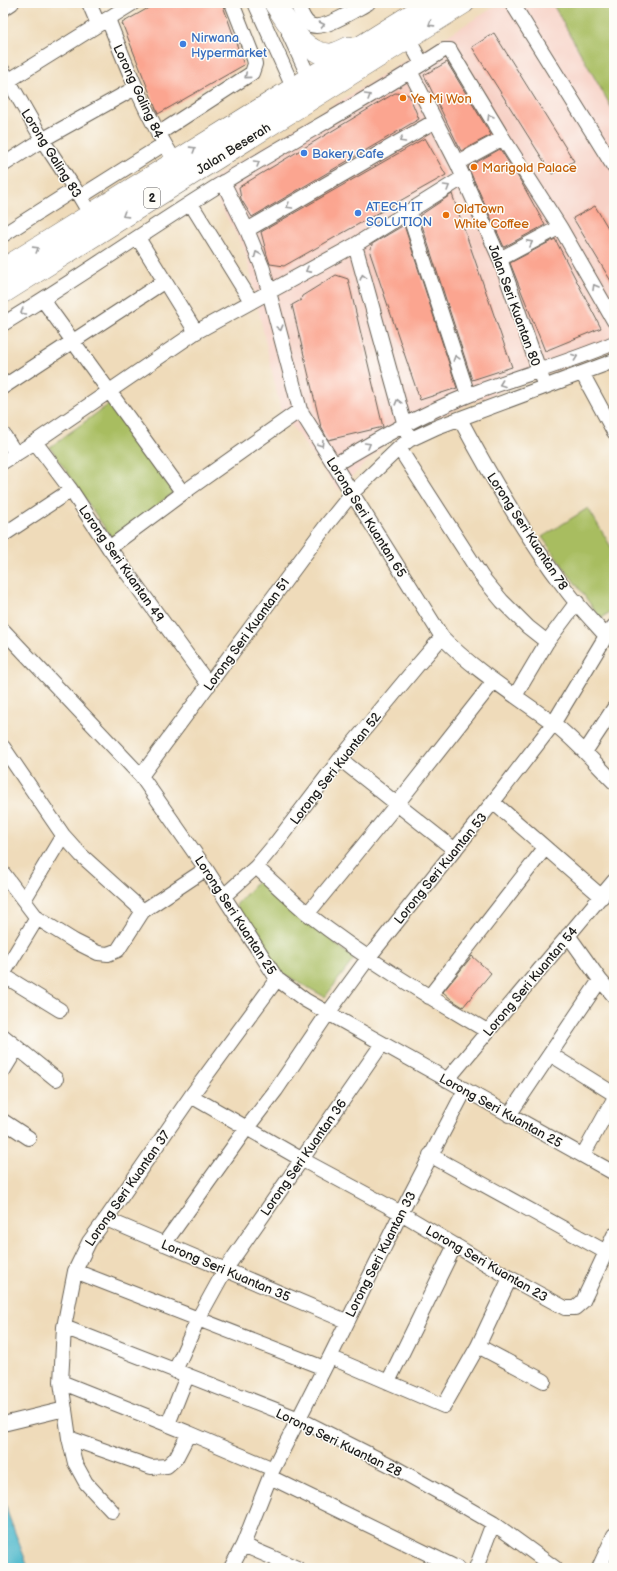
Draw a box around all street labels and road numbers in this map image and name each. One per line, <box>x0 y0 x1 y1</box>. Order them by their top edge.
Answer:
street label: Lorong Galing 84 <box>109 42 167 141</box>
street label: Lorong Galing 83 <box>17 106 85 201</box>
street label: Jalan Beserah <box>193 120 274 178</box>
road number: 2 <box>144 188 160 208</box>
street label: Jalan Seri Kuantan 80 <box>485 242 544 369</box>
street label: Lorong Seri Kuantan 65 <box>323 455 410 580</box>
street label: Lorong Seri Kuantan 78 <box>483 470 571 594</box>
street label: Lorong Seri Kuantan 49 <box>75 502 167 625</box>
street label: Lorong Seri Kuantan 51 <box>201 575 293 694</box>
street label: Lorong Seri Kuantan 52 <box>287 709 385 828</box>
street label: Lorong Seri Kuantan 53 <box>391 810 491 927</box>
street label: Lorong Seri Kuantan 25 <box>191 853 279 978</box>
street label: Lorong Seri Kuantan 54 <box>480 923 581 1040</box>
street label: Lorong Seri Kuantan 25 <box>436 1070 565 1151</box>
street label: Lorong Seri Kuantan 36 <box>257 1096 350 1219</box>
street label: Lorong Seri Kuantan 37 <box>82 1127 174 1249</box>
street label: Lorong Seri Kuantan 33 <box>342 1189 420 1320</box>
street label: Lorong Seri Kuantan 23 <box>423 1222 550 1305</box>
street label: Lorong Seri Kuantan 35 <box>159 1236 292 1305</box>
street label: Lorong Seri Kuantan 28 <box>273 1405 405 1481</box>

